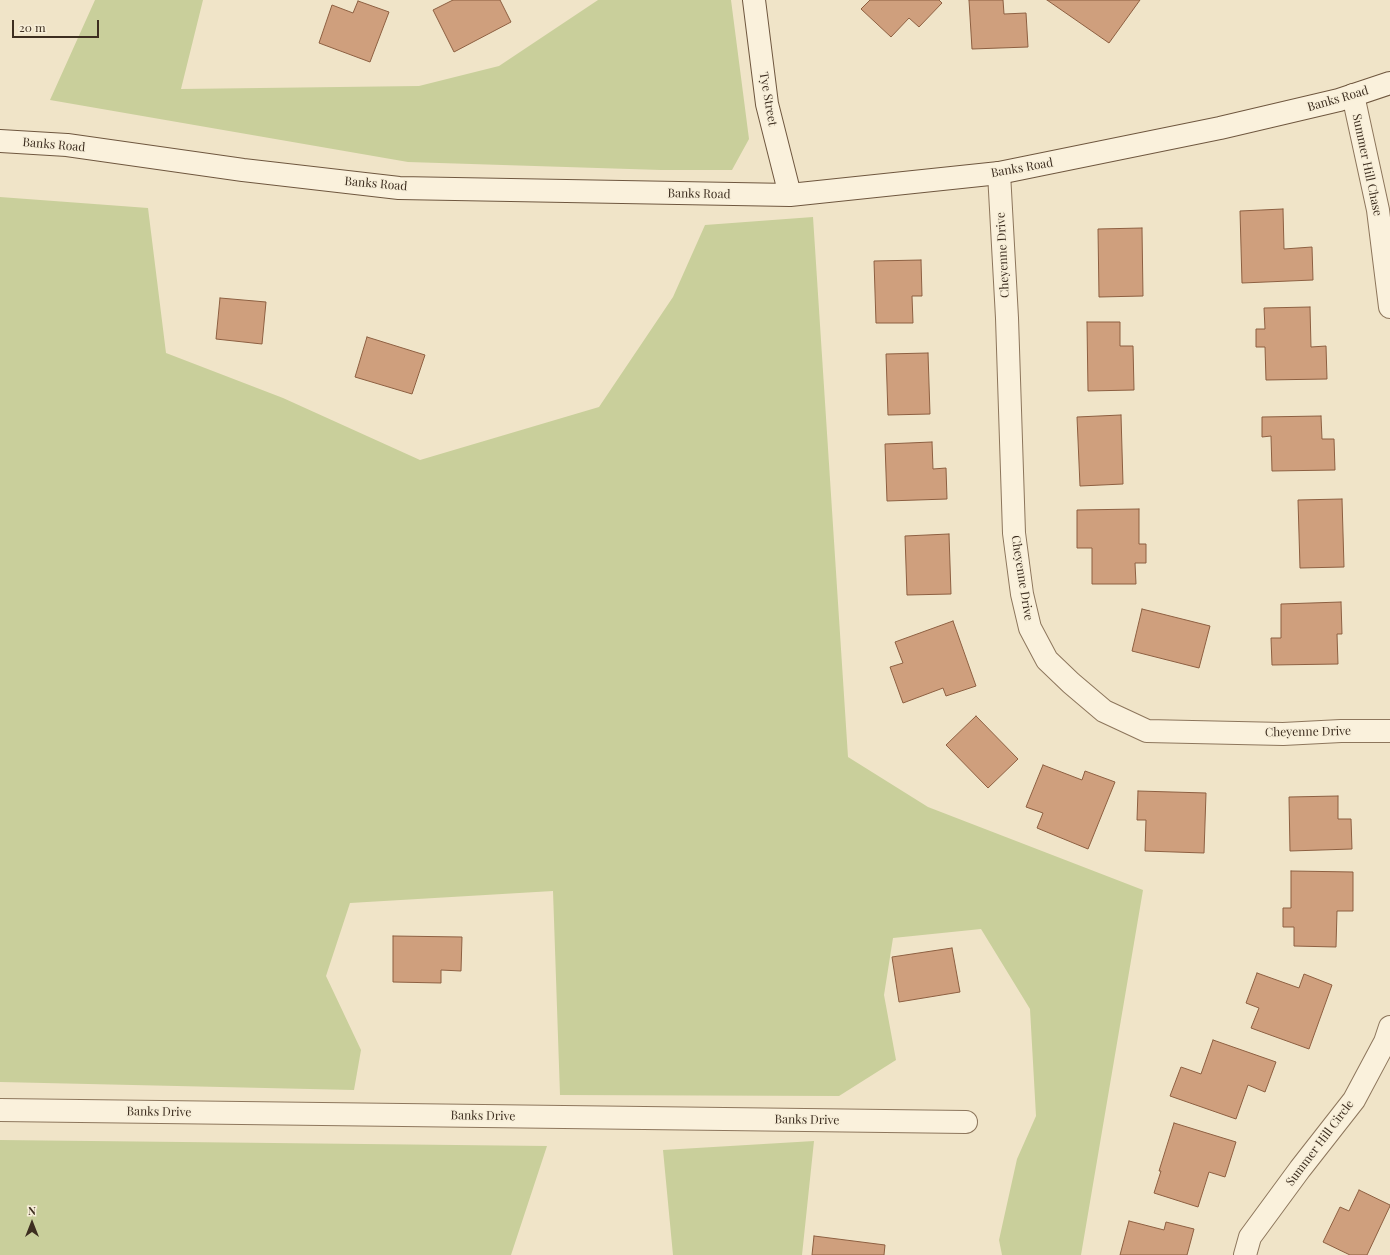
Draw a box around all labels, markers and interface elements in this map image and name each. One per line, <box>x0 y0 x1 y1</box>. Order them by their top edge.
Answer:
scale bar <box>14 12 101 38</box>
text: 20 m <box>19 19 46 35</box>
street label: Tye Street <box>756 71 780 127</box>
street label: Banks Road <box>1306 83 1370 115</box>
street label: Summer Hill Chase <box>1349 112 1385 218</box>
street label: Banks Road <box>22 135 86 155</box>
street label: Banks Road <box>990 155 1054 181</box>
street label: Banks Road <box>344 174 408 194</box>
street label: Banks Road <box>667 186 731 202</box>
street label: Cheyenne Drive <box>994 212 1012 298</box>
street label: Cheyenne Drive <box>1008 534 1036 622</box>
street label: Cheyenne Drive <box>1265 724 1351 740</box>
street label: Summer Hill Circle <box>1283 1097 1357 1189</box>
street label: Banks Drive <box>126 1104 192 1120</box>
street label: Banks Drive <box>450 1108 516 1124</box>
street label: Banks Drive <box>774 1112 840 1128</box>
north arrow <box>12 1203 52 1243</box>
text: N <box>28 1203 36 1218</box>

